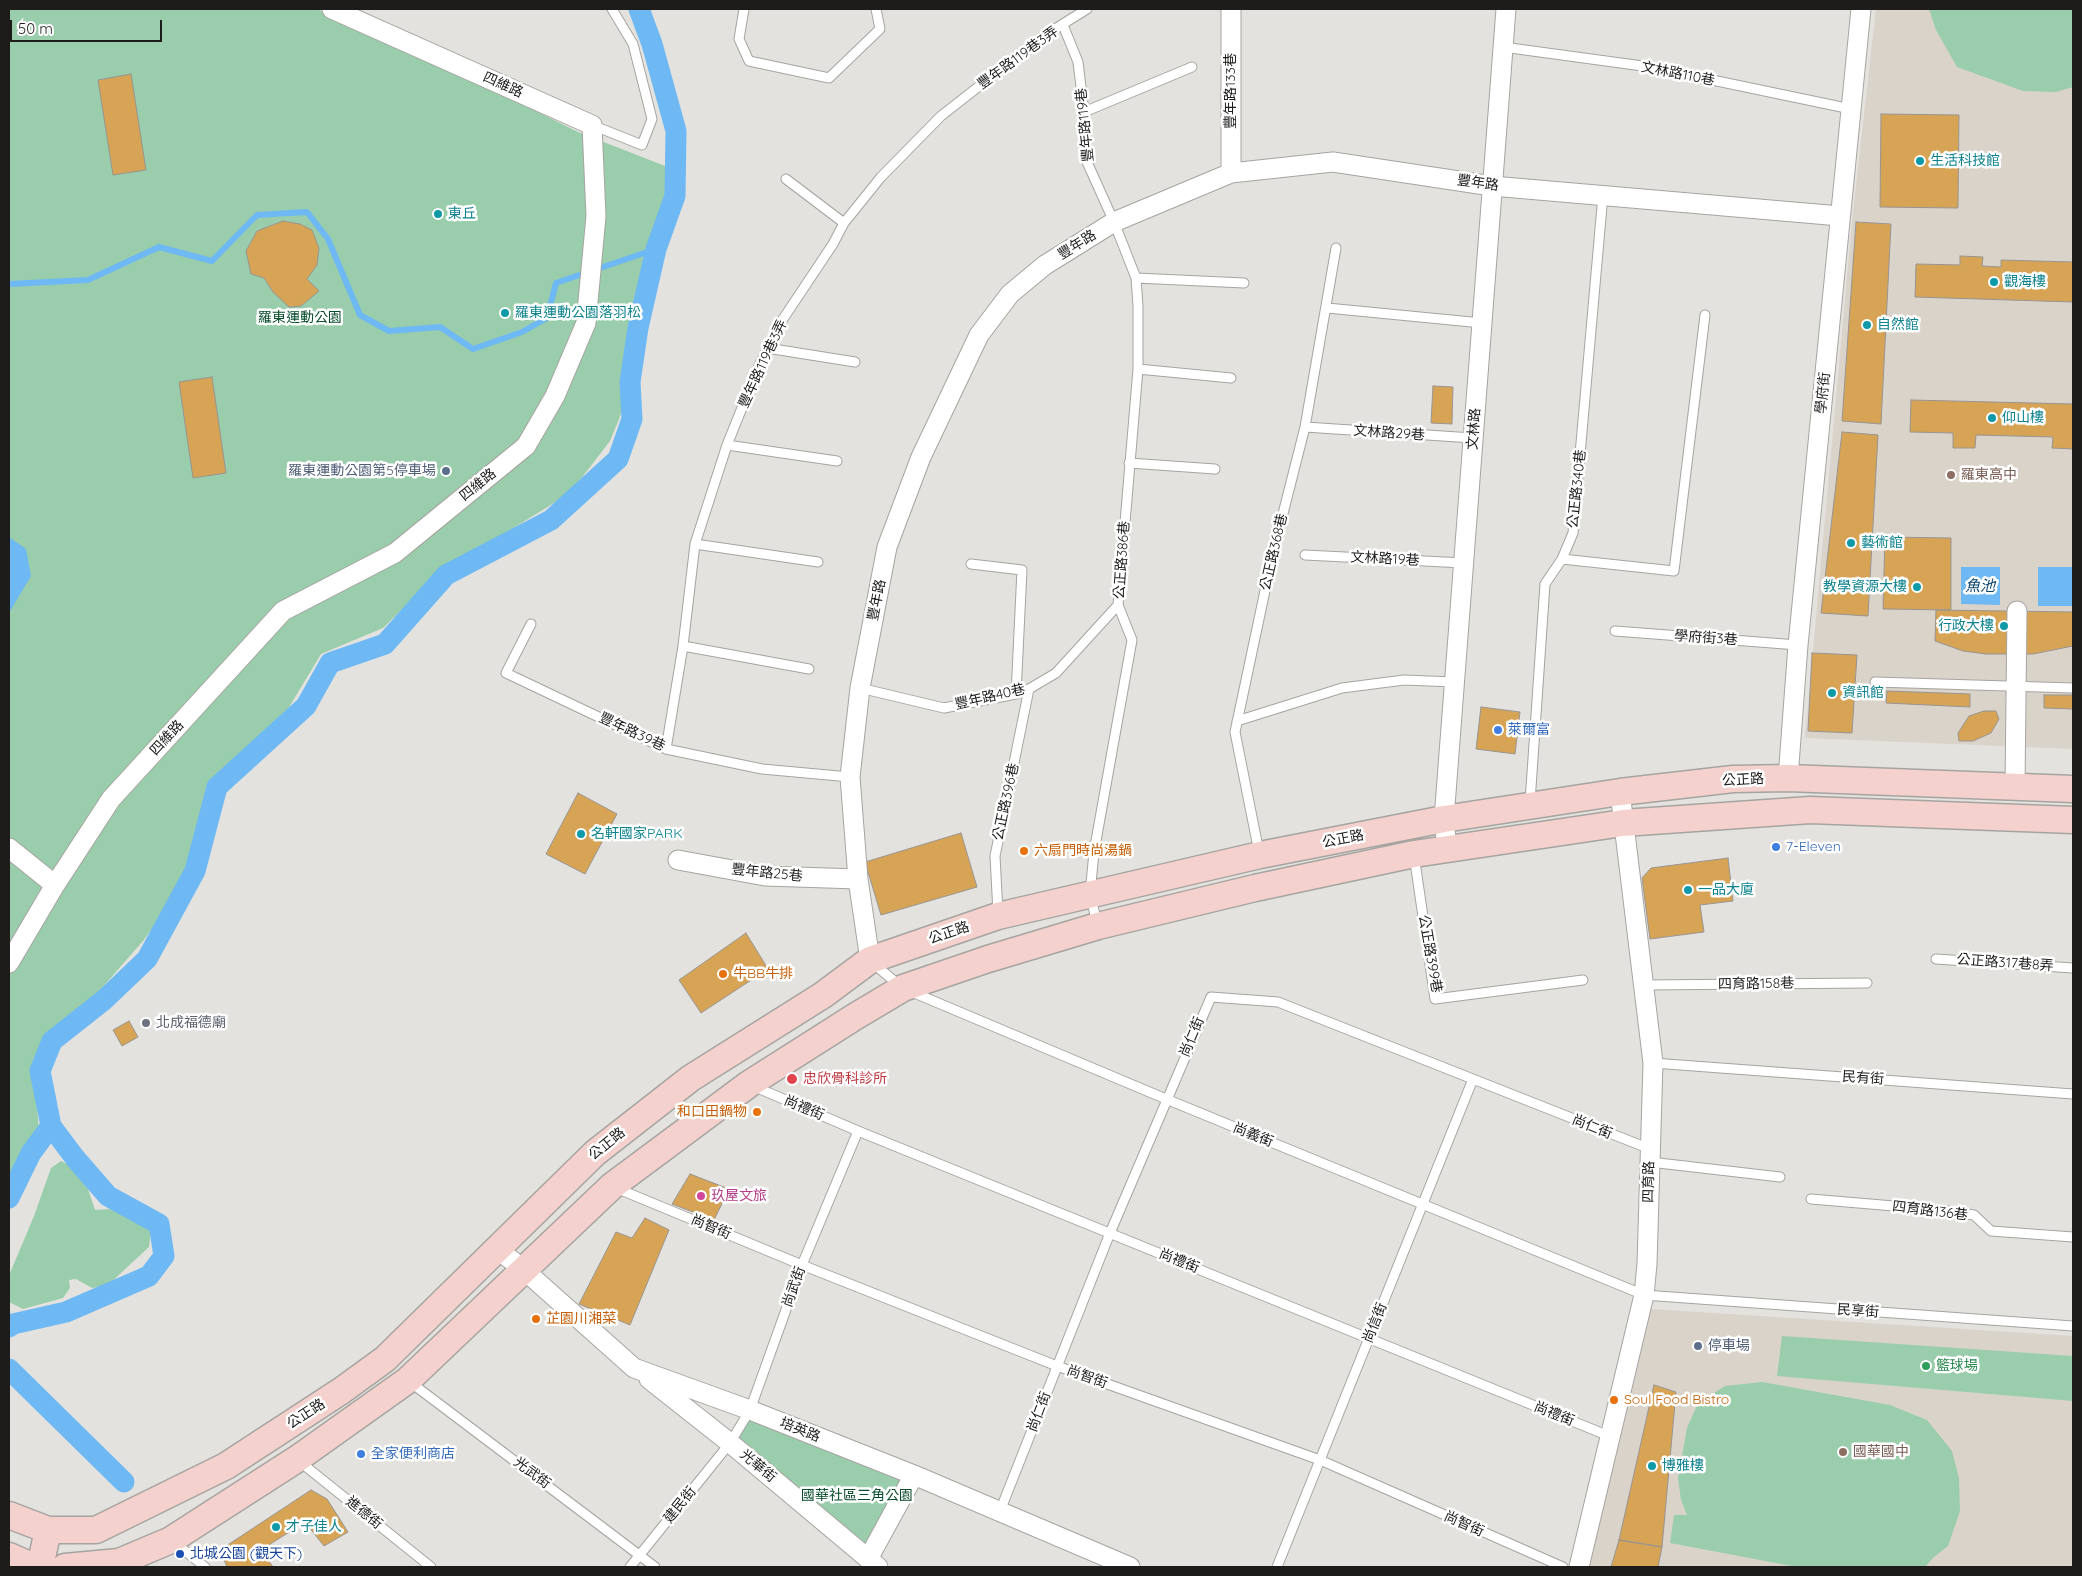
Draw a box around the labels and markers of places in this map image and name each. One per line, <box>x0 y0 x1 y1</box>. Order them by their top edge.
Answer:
place label: 生活科技館 <box>1930 153 2000 169</box>
marker: 生活科技館 <box>1914 155 1926 167</box>
place label: 東丘 <box>448 206 476 222</box>
marker: 東丘 <box>432 208 444 220</box>
place label: 觀海樓 <box>2004 274 2046 290</box>
marker: 觀海樓 <box>1988 276 2000 288</box>
place label: 羅東運動公園落羽松 <box>515 305 641 321</box>
marker: 羅東運動公園落羽松 <box>499 307 511 319</box>
place label: 自然館 <box>1877 317 1919 333</box>
marker: 自然館 <box>1861 319 1873 331</box>
place label: 仰山樓 <box>2002 410 2044 426</box>
marker: 仰山樓 <box>1986 412 1998 424</box>
place label: 羅東運動公園第5停車場 <box>288 463 436 479</box>
marker: 羅東運動公園第5停車場 <box>440 465 452 477</box>
place label: 羅東高中 <box>1961 467 2017 483</box>
marker: 羅東高中 <box>1945 469 1957 481</box>
place label: 藝術館 <box>1861 535 1903 551</box>
marker: 藝術館 <box>1845 537 1857 549</box>
place label: 教學資源大樓 <box>1823 579 1907 595</box>
marker: 教學資源大樓 <box>1911 581 1923 593</box>
place label: 行政大樓 <box>1938 618 1994 634</box>
marker: 行政大樓 <box>1998 620 2010 632</box>
place label: 資訊館 <box>1842 685 1884 701</box>
marker: 資訊館 <box>1826 687 1838 699</box>
place label: 萊爾富 <box>1508 722 1550 738</box>
marker: 萊爾富 <box>1492 724 1504 736</box>
place label: 名軒國家PARK <box>591 826 683 842</box>
marker: 名軒國家PARK <box>575 828 587 840</box>
place label: 7-Eleven <box>1786 839 1841 855</box>
marker: 7-Eleven <box>1770 841 1782 853</box>
place label: 六扇門時尚湯鍋 <box>1034 843 1132 859</box>
marker: 六扇門時尚湯鍋 <box>1018 845 1030 857</box>
place label: 一品大廈 <box>1698 882 1754 898</box>
marker: 一品大廈 <box>1682 884 1694 896</box>
place label: 牛BB牛排 <box>733 966 793 982</box>
marker: 牛BB牛排 <box>717 968 729 980</box>
place label: 北成福德廟 <box>156 1015 226 1031</box>
marker: 北成福德廟 <box>140 1017 152 1029</box>
place label: 忠欣骨科診所 <box>803 1071 887 1087</box>
marker: 忠欣骨科診所 <box>785 1072 799 1086</box>
place label: 和口田鍋物 <box>677 1104 747 1120</box>
marker: 和口田鍋物 <box>751 1106 763 1118</box>
place label: 玖屋文旅 <box>711 1188 767 1204</box>
marker: 玖屋文旅 <box>695 1190 707 1202</box>
place label: 芷園川湘菜 <box>546 1311 616 1327</box>
marker: 芷園川湘菜 <box>530 1313 542 1325</box>
place label: 停車場 <box>1708 1338 1750 1354</box>
marker: 停車場 <box>1692 1340 1704 1352</box>
place label: 籃球場 <box>1936 1358 1978 1374</box>
marker: 籃球場 <box>1920 1360 1932 1372</box>
place label: Soul Food Bistro <box>1624 1392 1729 1408</box>
marker: Soul Food Bistro <box>1608 1394 1620 1406</box>
place label: 國華國中 <box>1853 1444 1909 1460</box>
place label: 全家便利商店 <box>371 1446 455 1462</box>
marker: 國華國中 <box>1837 1446 1849 1458</box>
marker: 全家便利商店 <box>355 1448 367 1460</box>
place label: 博雅樓 <box>1662 1458 1704 1474</box>
marker: 博雅樓 <box>1646 1460 1658 1472</box>
place label: 才子佳人 <box>286 1519 342 1535</box>
marker: 才子佳人 <box>270 1521 282 1533</box>
place label: 北城公園 (觀天下) <box>190 1546 302 1562</box>
marker: 北城公園 (觀天下) <box>174 1548 186 1560</box>

